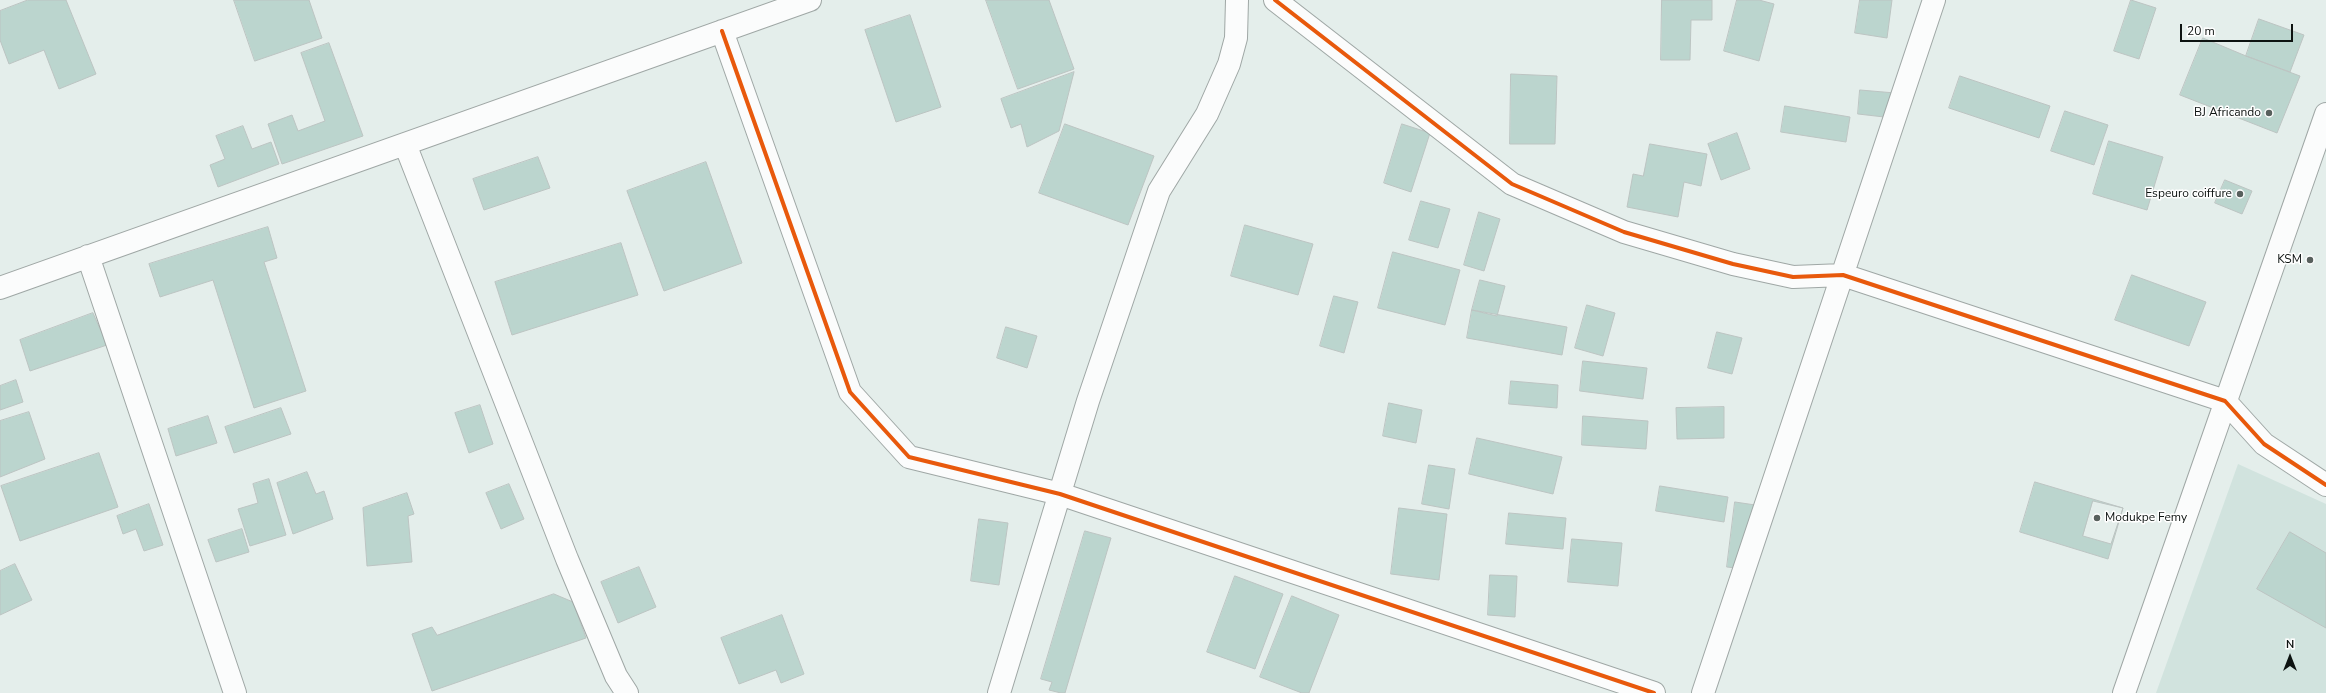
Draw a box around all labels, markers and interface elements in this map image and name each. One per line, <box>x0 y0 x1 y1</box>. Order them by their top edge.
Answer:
scale bar <box>2182 16 2295 42</box>
text: 20 m <box>2187 23 2215 39</box>
place label: BJ Africando <box>2194 106 2261 120</box>
marker: BJ Africando <box>2264 108 2274 118</box>
place label: Espeuro coiffure <box>2145 187 2232 201</box>
marker: Espeuro coiffure <box>2235 189 2245 199</box>
place label: KSM <box>2277 253 2302 267</box>
marker: KSM <box>2305 255 2315 265</box>
place label: Modukpe Femy <box>2105 511 2187 525</box>
marker: Modukpe Femy <box>2092 513 2102 523</box>
north arrow <box>2270 637 2310 677</box>
text: N <box>2286 637 2294 652</box>

